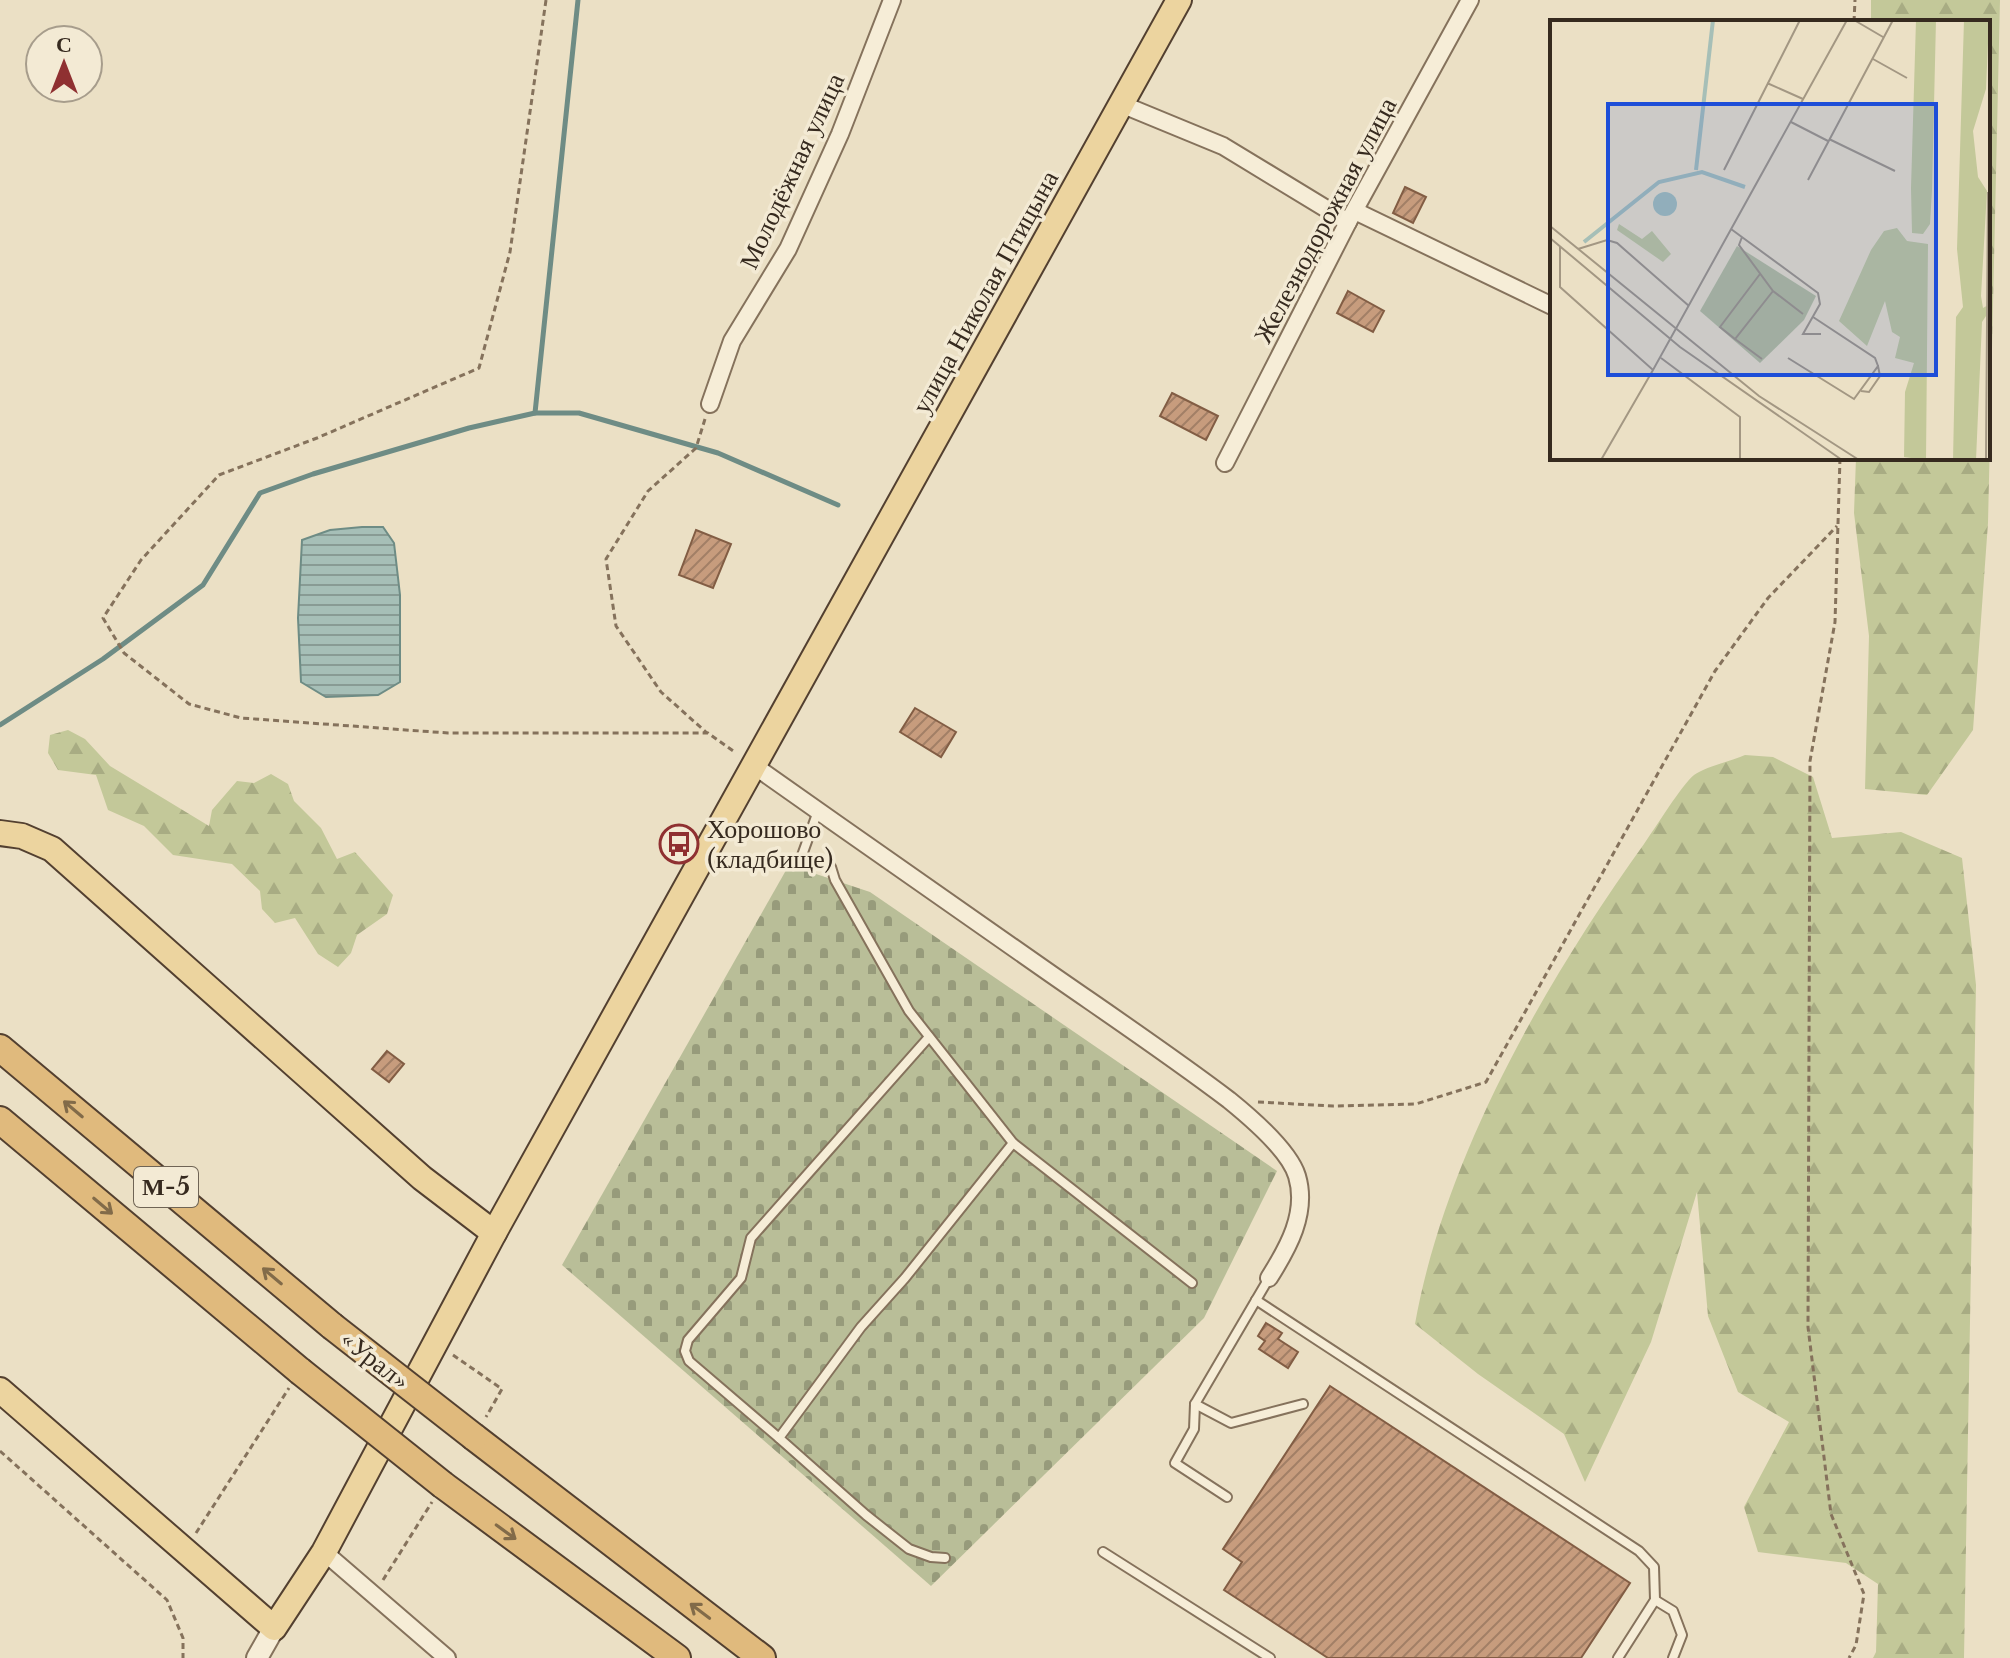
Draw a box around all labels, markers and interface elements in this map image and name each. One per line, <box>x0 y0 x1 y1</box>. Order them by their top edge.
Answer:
inset map <box>1550 20 1990 460</box>
north arrow <box>24 24 104 104</box>
text: С <box>56 31 72 58</box>
street label: Молодёжная улица <box>733 68 852 274</box>
street label: Железнодорожная улица <box>1247 91 1404 348</box>
street label: улица Николая Птицына <box>905 164 1065 419</box>
place label: Хорошово (кладбище) <box>707 813 833 875</box>
bus stop icon: Хорошово (кладбище) <box>658 823 700 865</box>
one-way arrow <box>63 1100 84 1118</box>
road number: М-5 <box>134 1167 198 1207</box>
one-way arrow <box>92 1197 112 1215</box>
one-way arrow <box>262 1267 283 1285</box>
street label: «Урал» <box>334 1323 416 1397</box>
one-way arrow <box>495 1523 516 1540</box>
one-way arrow <box>690 1602 711 1619</box>

